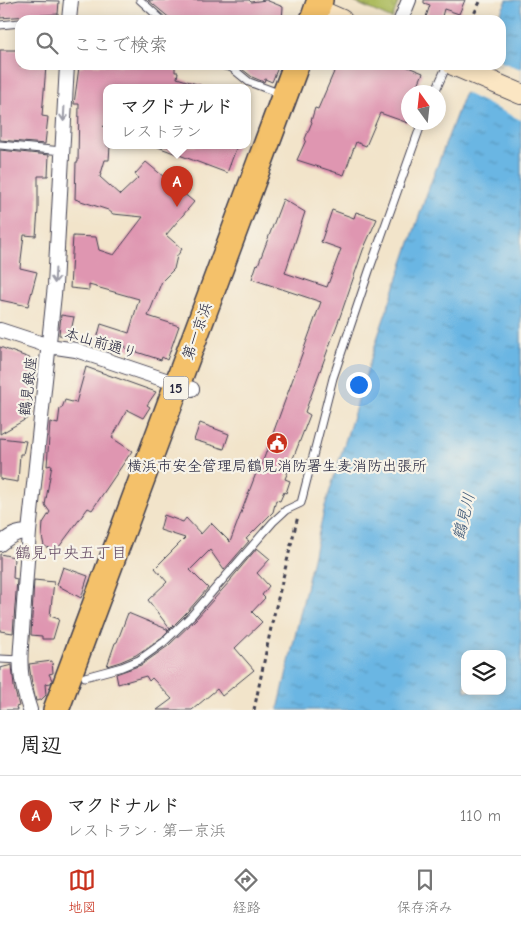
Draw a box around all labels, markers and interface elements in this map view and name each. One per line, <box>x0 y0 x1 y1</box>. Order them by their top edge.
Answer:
search box <box>15 15 506 70</box>
icon: search <box>33 29 61 57</box>
text: ここで検索 <box>73 34 168 56</box>
popup <box>103 84 251 149</box>
north arrow <box>401 85 446 130</box>
text: マクドナルド <box>120 96 234 118</box>
one-way arrow <box>60 105 69 121</box>
text: レストラン <box>120 123 202 141</box>
pin: A <box>161 166 193 207</box>
one-way arrow <box>51 268 60 284</box>
street label: 第一京浜 <box>178 300 216 362</box>
street label: 本山前通り <box>62 324 140 362</box>
street label: 鶴見銀座 <box>15 355 41 417</box>
your location <box>346 372 372 398</box>
road number: 15 <box>164 376 188 399</box>
public building icon: 横浜市安全管理局鶴見消防署生麦消防出張所 <box>265 431 289 455</box>
place label: 横浜市安全管理局鶴見消防署生麦消防出張所 <box>127 457 427 475</box>
water label: 鶴見川 <box>449 491 479 542</box>
district label: 鶴見中央五丁目 <box>15 544 127 562</box>
map controls <box>461 650 506 695</box>
button: layers <box>461 650 506 695</box>
text: 周辺 <box>20 733 62 757</box>
text: マクドナルド <box>67 795 180 817</box>
text: A <box>32 807 40 825</box>
text: 110 m <box>460 807 501 825</box>
text: レストラン · 第一京浜 <box>67 822 226 840</box>
tab: 地図 <box>68 866 96 916</box>
tab: 経路 <box>232 866 260 916</box>
tab: 保存済み <box>397 866 453 916</box>

